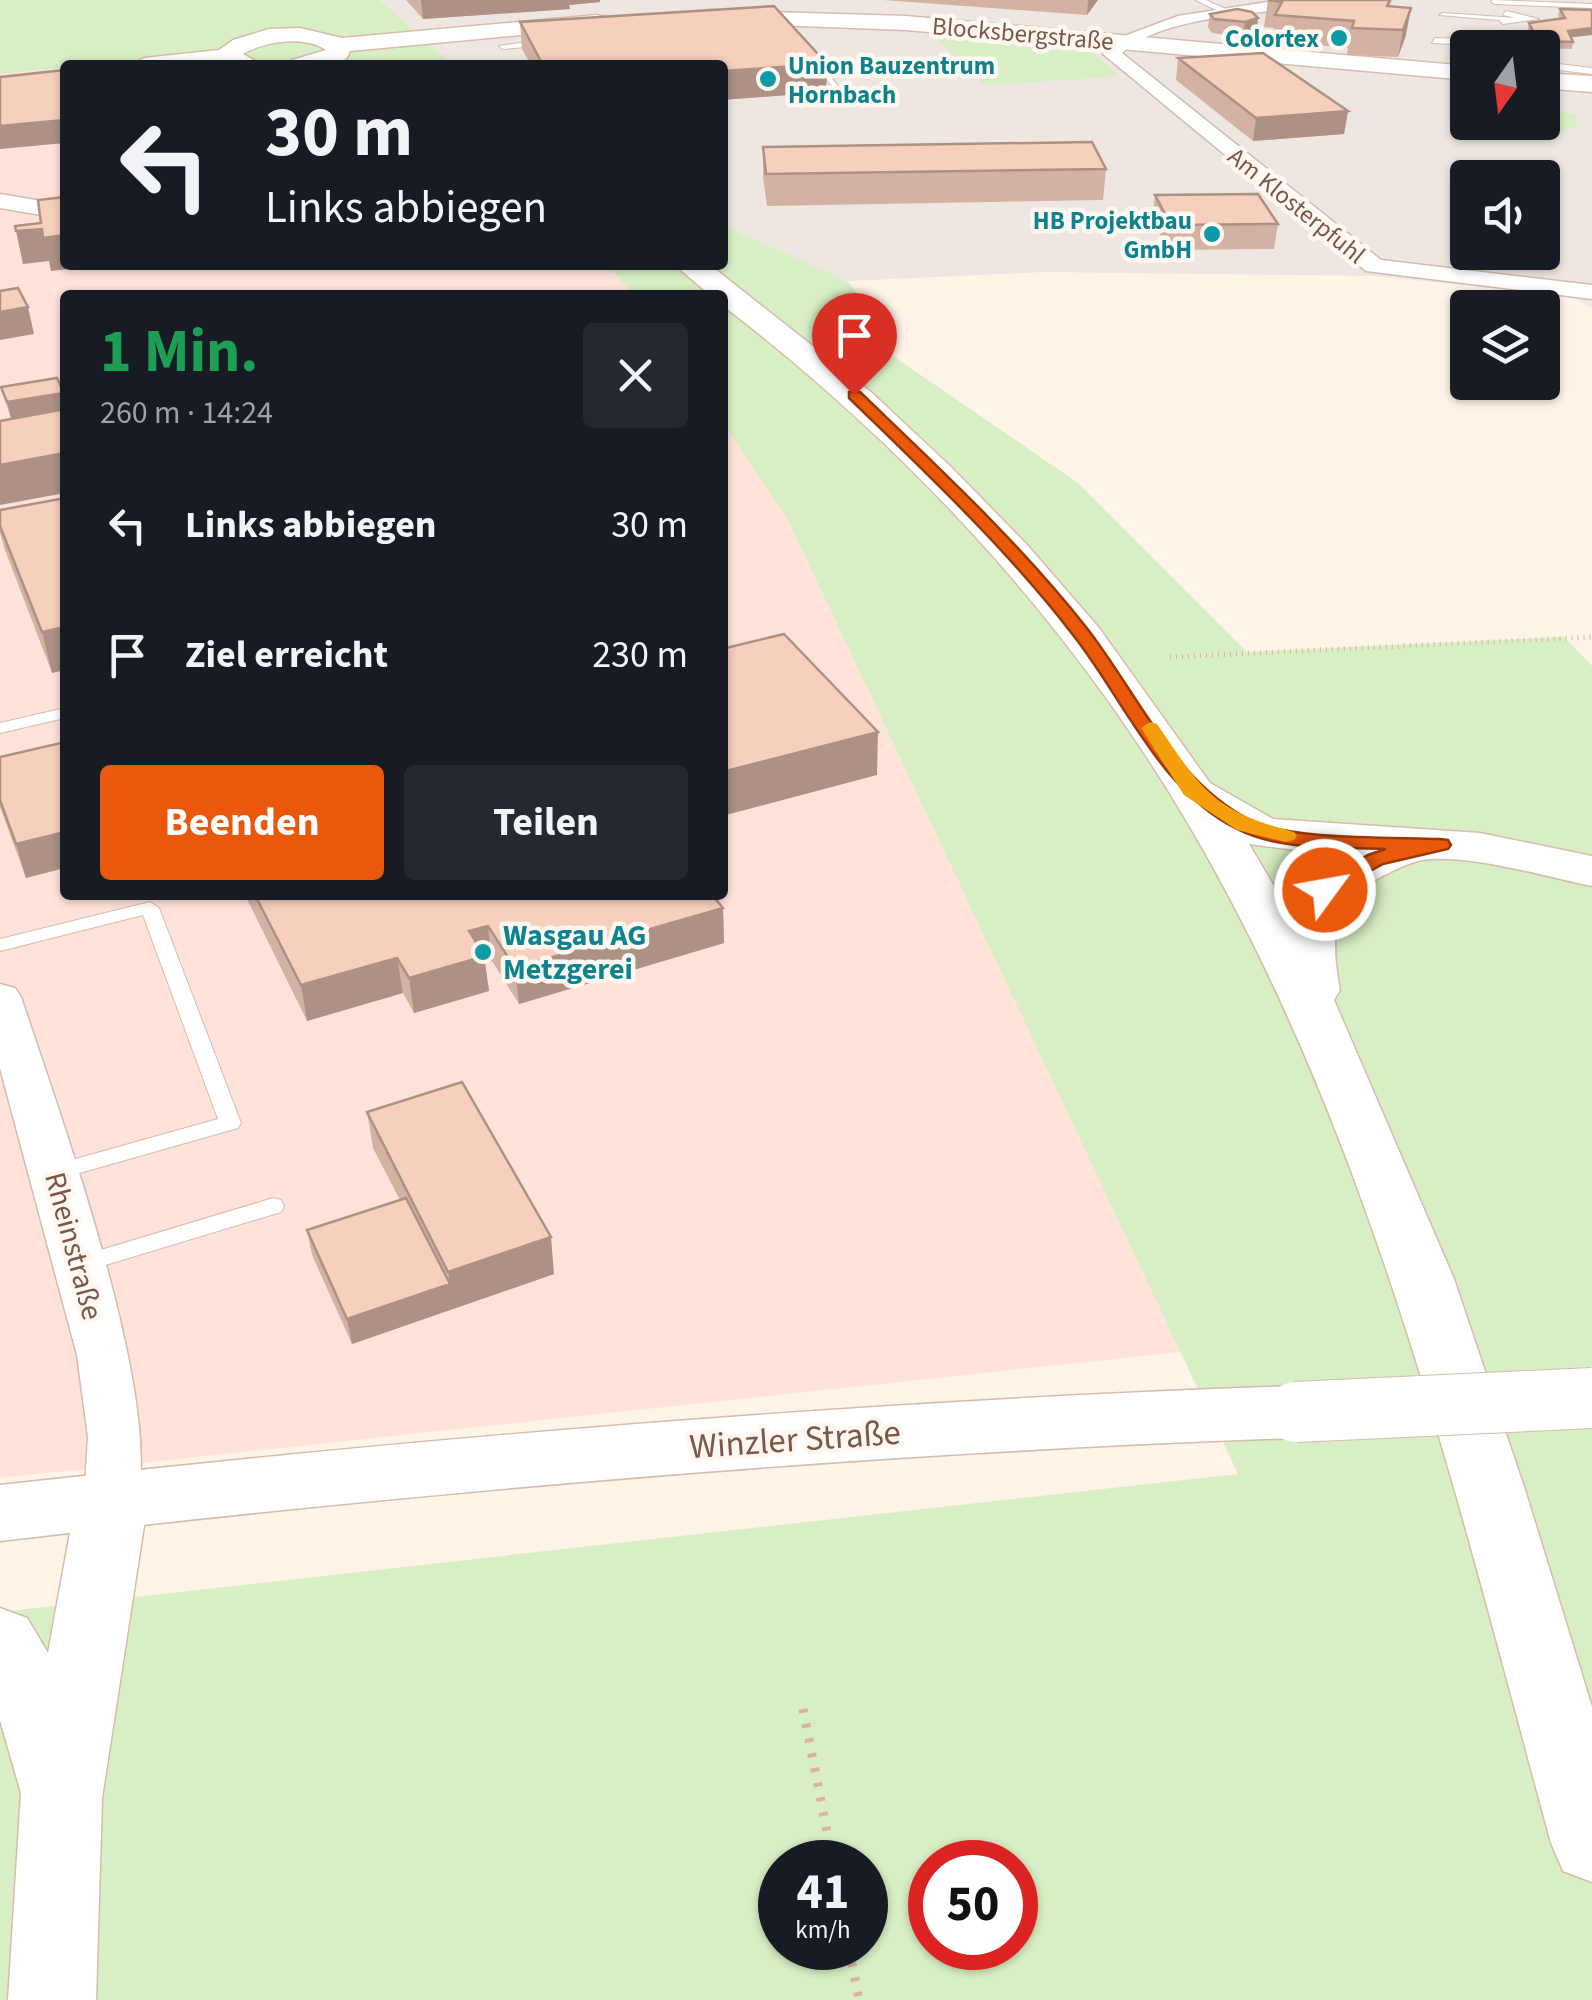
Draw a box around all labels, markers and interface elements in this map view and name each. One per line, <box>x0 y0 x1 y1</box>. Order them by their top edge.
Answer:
street label: Blocksbergstraße <box>931 8 1115 60</box>
place label: Colortex <box>1225 21 1319 57</box>
marker: Colortex <box>1328 27 1350 49</box>
north arrow <box>1450 30 1560 140</box>
map controls <box>1450 30 1560 400</box>
place label: Union Bauzentrum Hornbach <box>788 48 995 113</box>
marker: Union Bauzentrum Hornbach <box>757 68 779 90</box>
text: 30 m <box>265 83 413 183</box>
icon: left <box>100 100 230 230</box>
street label: Am Klosterpfuhl <box>1220 139 1373 272</box>
button: sound <box>1450 160 1560 270</box>
text: Links abbiegen <box>265 176 547 240</box>
place label: HB Projektbau GmbH <box>1033 203 1192 268</box>
marker: HB Projektbau GmbH <box>1201 223 1223 245</box>
button: layers <box>1450 290 1560 400</box>
pin <box>812 293 897 396</box>
icon: arrive <box>827 308 882 363</box>
text: 1 Min. <box>100 310 258 395</box>
button: close <box>583 323 688 428</box>
text: 260 m · 14:24 <box>100 390 273 436</box>
icon: left <box>100 498 155 553</box>
text: Links abbiegen <box>185 498 437 552</box>
text: 30 m <box>611 498 688 552</box>
icon: arrive <box>100 628 155 683</box>
text: Ziel erreicht <box>185 628 388 682</box>
text: 230 m <box>592 628 688 682</box>
button: Beenden <box>100 765 384 880</box>
button: Teilen <box>404 765 688 880</box>
position arrow <box>1273 838 1377 942</box>
place label: Wasgau AG Metzgerei <box>503 914 646 991</box>
marker: Wasgau AG Metzgerei <box>472 941 494 963</box>
street label: Rheinstraße <box>33 1168 114 1325</box>
street label: Winzler Straße <box>688 1408 902 1472</box>
speed limit sign: 50 <box>908 1840 1038 1970</box>
text: 41 <box>797 1857 849 1928</box>
text: km/h <box>795 1912 851 1948</box>

